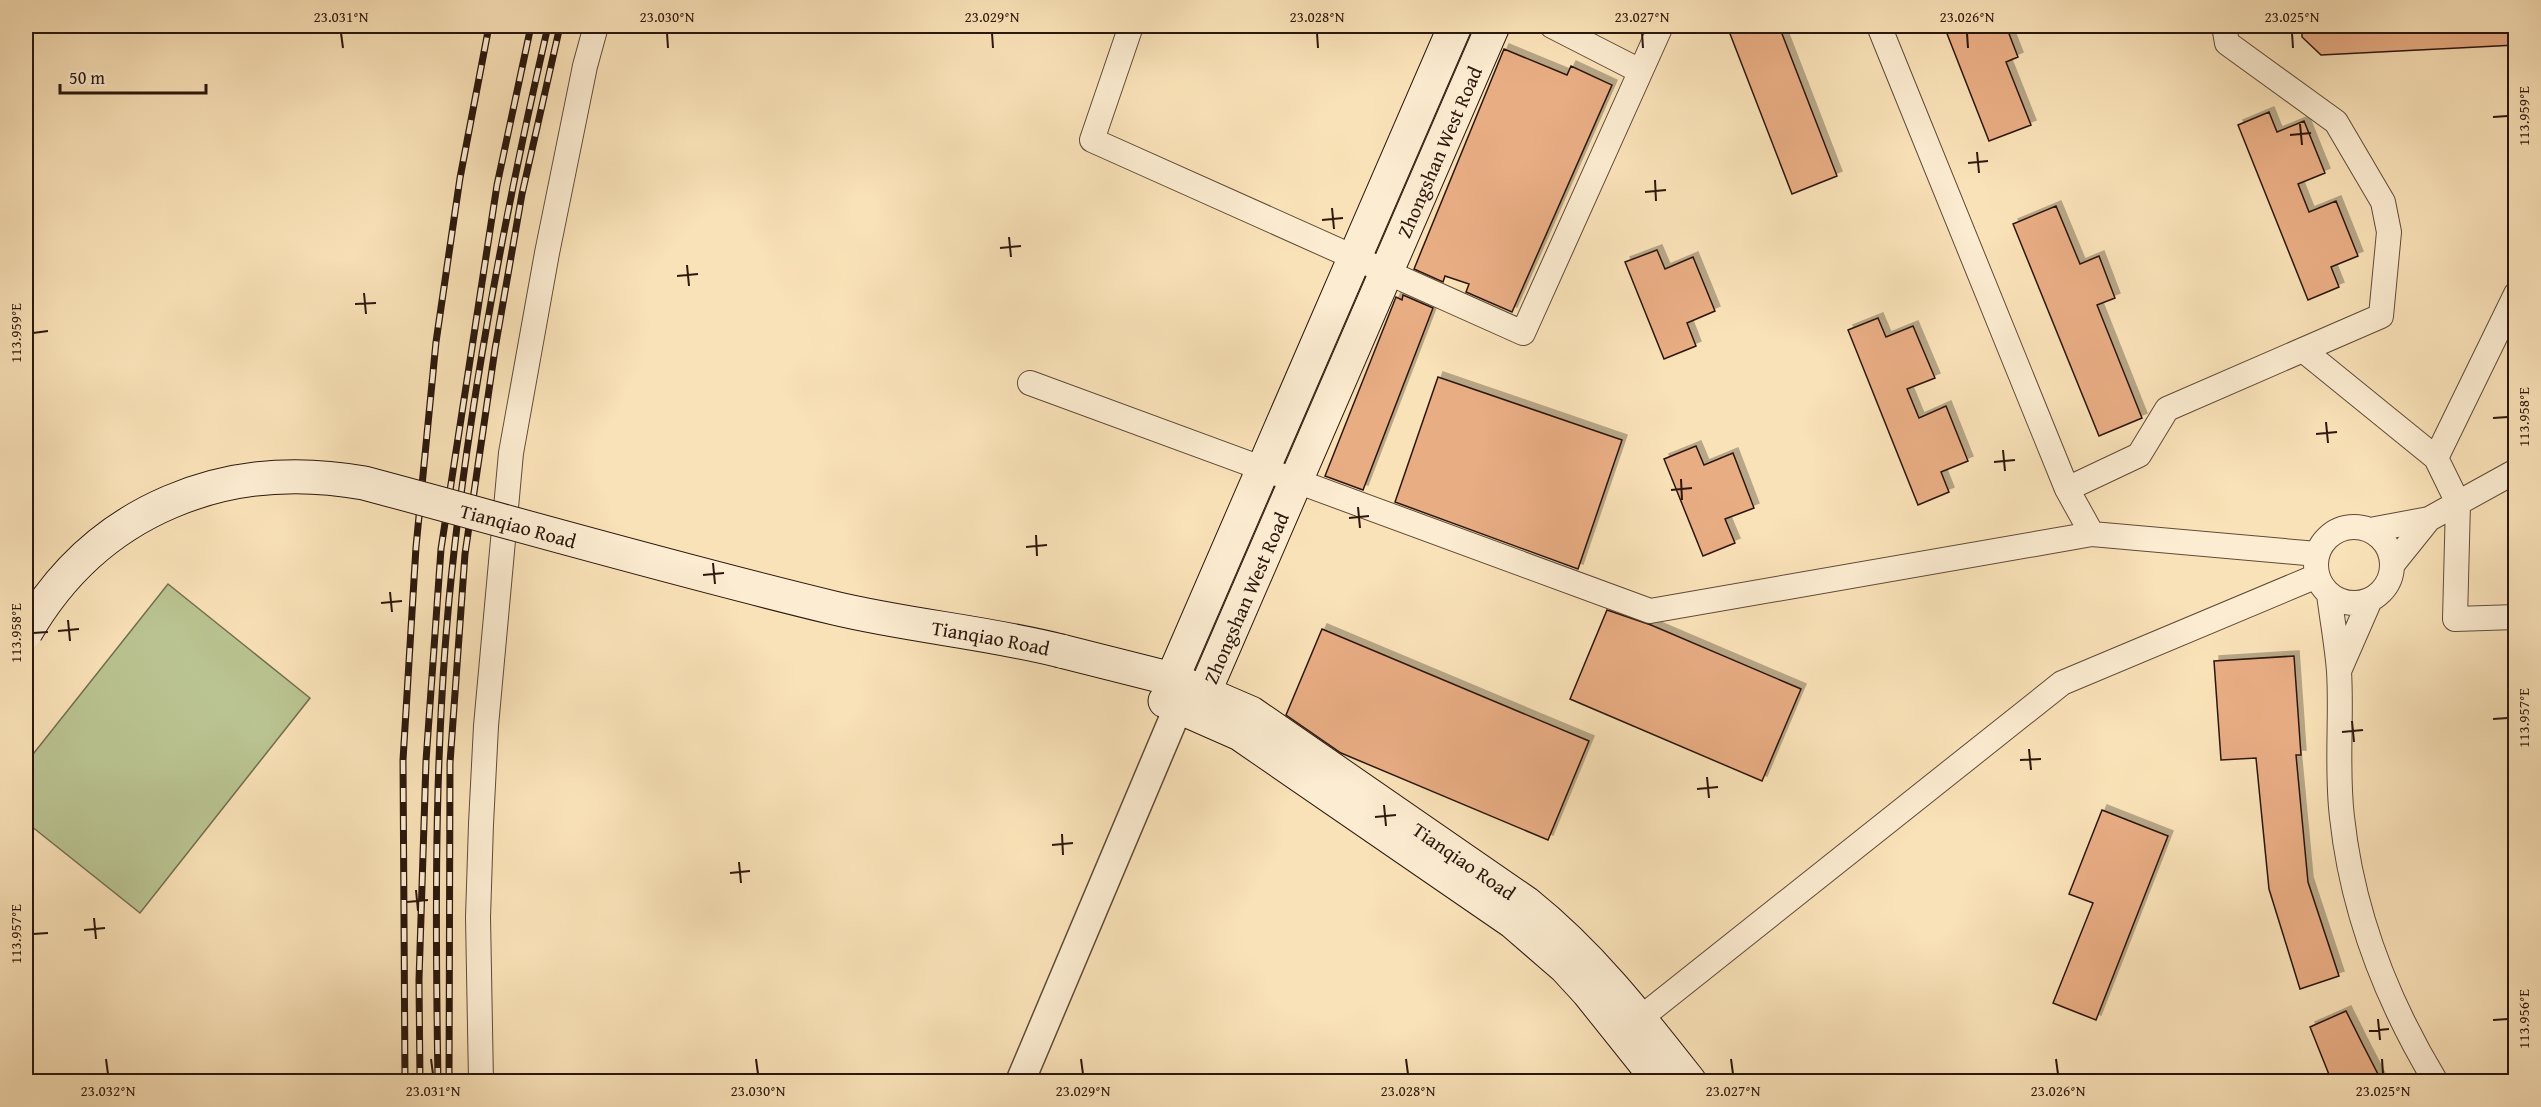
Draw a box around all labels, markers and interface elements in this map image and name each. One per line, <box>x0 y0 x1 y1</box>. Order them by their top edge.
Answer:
text: 23.031°N <box>314 6 369 27</box>
text: 23.030°N <box>640 6 695 27</box>
text: 23.029°N <box>965 6 1020 27</box>
text: 23.028°N <box>1290 6 1345 27</box>
text: 23.027°N <box>1615 6 1670 27</box>
text: 23.026°N <box>1940 6 1995 27</box>
text: 23.025°N <box>2265 6 2320 27</box>
scale bar <box>60 57 206 95</box>
street label: Zhongshan West Road <box>1389 61 1489 242</box>
text: 50 m <box>69 64 105 91</box>
text: 113.959°E <box>2513 86 2534 146</box>
text: 113.959°E <box>5 303 26 363</box>
text: 113.958°E <box>2513 387 2534 447</box>
street label: Tianqiao Road <box>457 495 580 555</box>
street label: Zhongshan West Road <box>1195 507 1295 688</box>
text: 113.958°E <box>5 603 26 663</box>
street label: Tianqiao Road <box>930 612 1053 662</box>
text: 113.957°E <box>2513 688 2534 748</box>
street label: Tianqiao Road <box>1407 815 1522 907</box>
text: 113.957°E <box>5 904 26 964</box>
text: 113.956°E <box>2513 989 2534 1049</box>
text: 23.032°N <box>81 1080 136 1101</box>
text: 23.031°N <box>406 1080 461 1101</box>
text: 23.030°N <box>731 1080 786 1101</box>
text: 23.029°N <box>1056 1080 1111 1101</box>
text: 23.028°N <box>1381 1080 1436 1101</box>
text: 23.027°N <box>1706 1080 1761 1101</box>
text: 23.026°N <box>2031 1080 2086 1101</box>
text: 23.025°N <box>2356 1080 2411 1101</box>

